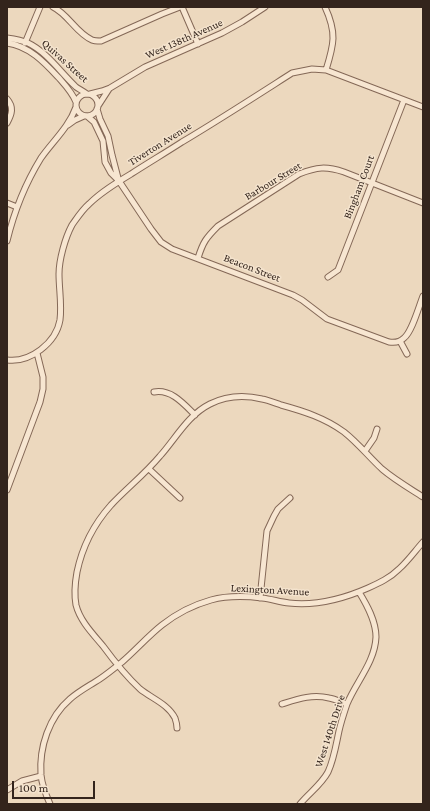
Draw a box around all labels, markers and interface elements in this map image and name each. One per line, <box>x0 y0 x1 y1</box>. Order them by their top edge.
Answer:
street label: West 138th Avenue <box>143 16 225 62</box>
street label: Quivas Street <box>39 37 91 85</box>
street label: Tiverton Avenue <box>126 119 194 169</box>
street label: Bingham Court <box>341 153 377 221</box>
street label: Barbour Street <box>242 159 304 203</box>
street label: Beacon Street <box>222 251 282 285</box>
street label: Lexington Avenue <box>230 581 310 599</box>
street label: West 140th Drive <box>312 693 348 769</box>
scale bar <box>14 773 97 799</box>
text: 100 m <box>19 781 48 795</box>

